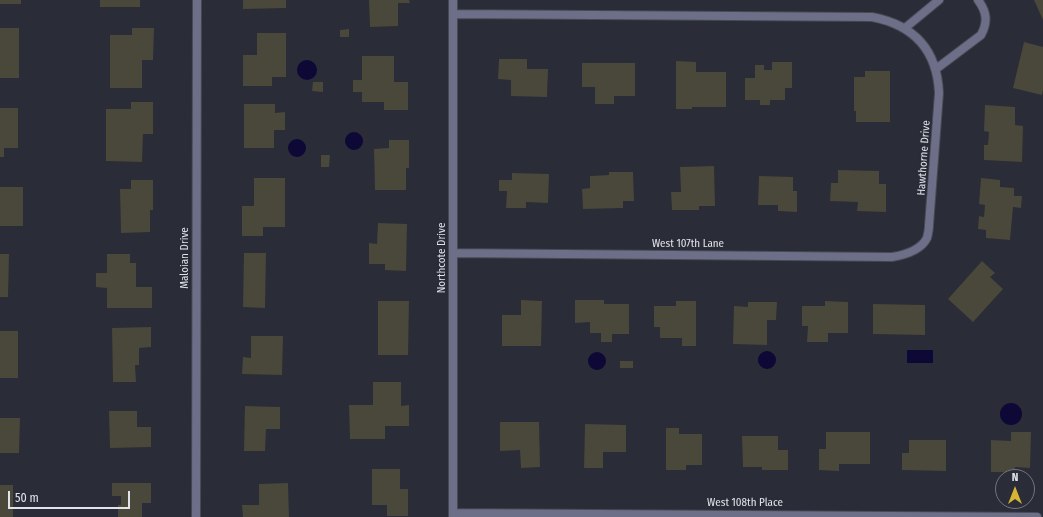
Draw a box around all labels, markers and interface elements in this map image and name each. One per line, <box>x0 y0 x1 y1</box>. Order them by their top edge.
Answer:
street label: Hawthorne Drive <box>915 120 933 196</box>
street label: Northcote Drive <box>435 223 449 293</box>
street label: Maloian Drive <box>178 227 192 289</box>
street label: West 107th Lane <box>652 237 724 251</box>
north arrow <box>995 469 1035 509</box>
text: N <box>1012 471 1018 484</box>
scale bar <box>10 483 132 509</box>
text: 50 m <box>15 491 39 505</box>
street label: West 108th Place <box>707 496 783 510</box>

